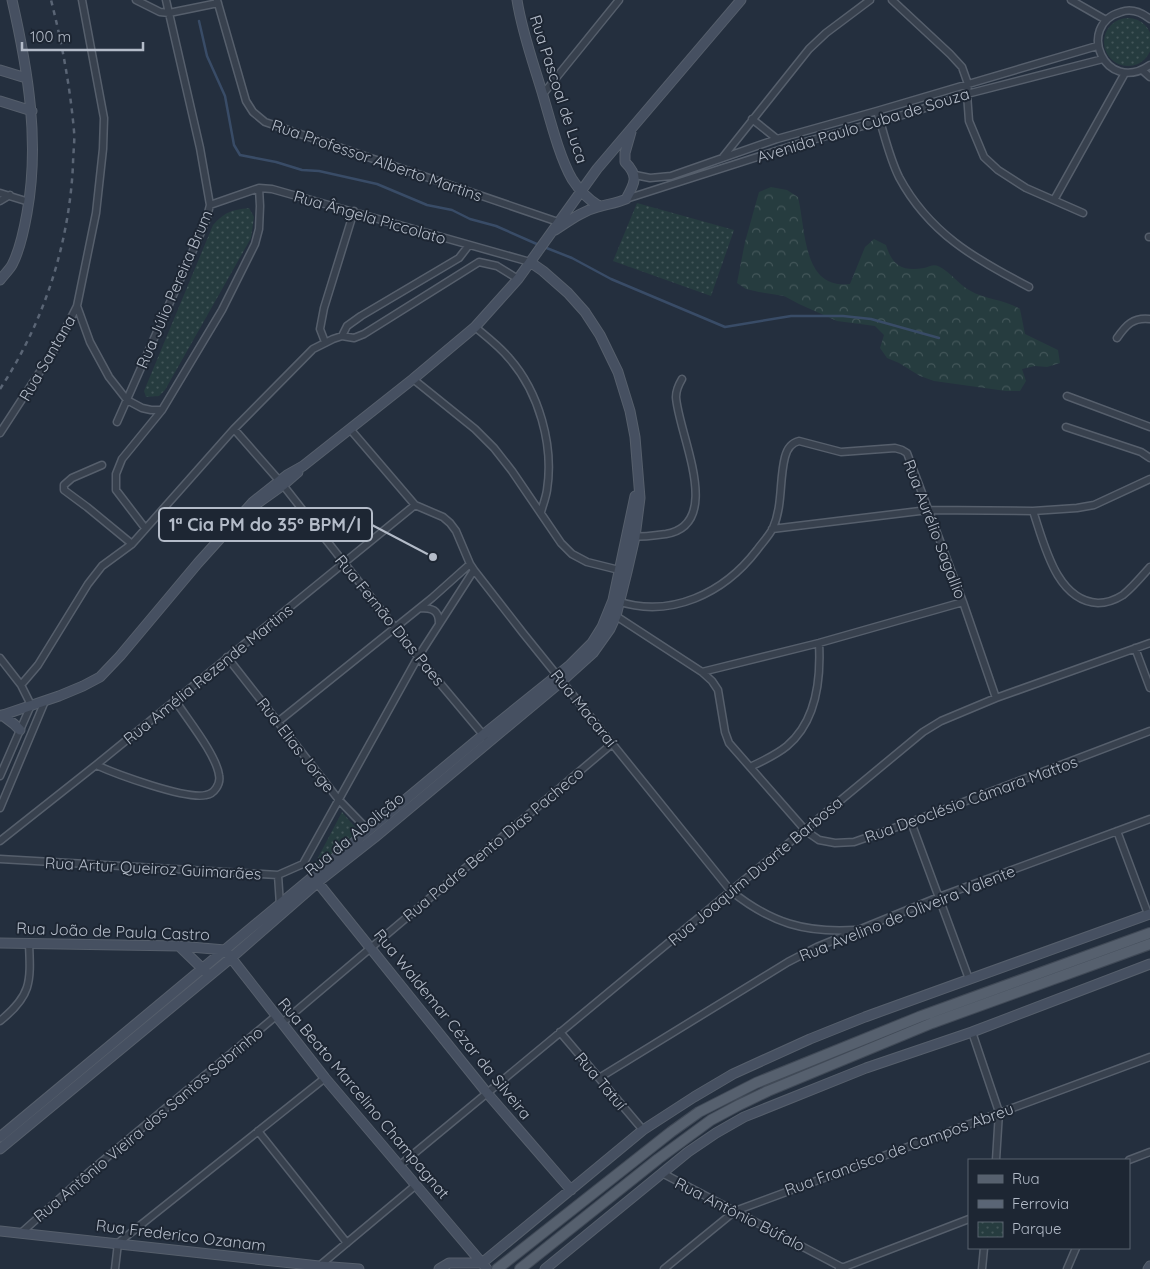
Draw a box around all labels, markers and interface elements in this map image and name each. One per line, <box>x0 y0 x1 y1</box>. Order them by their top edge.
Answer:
street label: Rua Pascoal de Luca <box>526 12 592 166</box>
scale bar <box>22 20 144 52</box>
text: 100 m <box>30 27 71 46</box>
street label: Avenida Paulo Cuba de Souza <box>754 83 972 167</box>
street label: Rua Professor Alberto Martins <box>269 115 485 205</box>
street label: Rua Ângela Piccolato <box>292 186 448 248</box>
street label: Rua Júlio Pereira Brum <box>132 207 216 371</box>
street label: Rua Santana <box>14 312 80 404</box>
street label: Rua Aurélio Sagallio <box>899 456 971 602</box>
callout: 1ª Cia PM do 35º BPM/I <box>159 508 372 541</box>
text: 1ª Cia PM do 35º BPM/I <box>169 513 361 536</box>
street label: Rua Fernão Dias Paes <box>331 550 449 690</box>
street label: Rua Amélia Rezende Martins <box>119 599 297 749</box>
street label: Rua Macaraí <box>547 665 622 751</box>
street label: Rua Elias Jorge <box>253 694 339 796</box>
street label: Rua Deoclésio Câmara Mattos <box>862 751 1080 847</box>
street label: Rua Padre Bento Dias Pacheco <box>399 762 587 926</box>
street label: Rua da Abolição <box>300 788 408 880</box>
street label: Rua Joaquim Duarte Barbosa <box>664 792 846 950</box>
street label: Rua Artur Queiroz Guimarães <box>44 852 262 884</box>
street label: Rua Avelino de Oliveira Valente <box>796 860 1018 966</box>
street label: Rua João de Paula Castro <box>16 918 210 944</box>
street label: Rua Waldemar Cézar da Silveira <box>370 925 536 1123</box>
street label: Rua Beato Marcelino Champagnat <box>274 993 454 1203</box>
street label: Rua Antônio Vieira dos Santos Sobrinho <box>29 1022 267 1226</box>
street label: Rua Tatuí <box>571 1048 631 1114</box>
street label: Rua Francisco de Campos Abreu <box>782 1098 1016 1200</box>
legend <box>968 1159 1130 1249</box>
text: Rua <box>1012 1169 1040 1188</box>
street label: Rua Antônio Búfalo <box>672 1173 808 1255</box>
text: Ferrovia <box>1012 1194 1069 1213</box>
street label: Rua Frederico Ozanam <box>95 1215 267 1255</box>
text: Parque <box>1012 1219 1062 1238</box>

